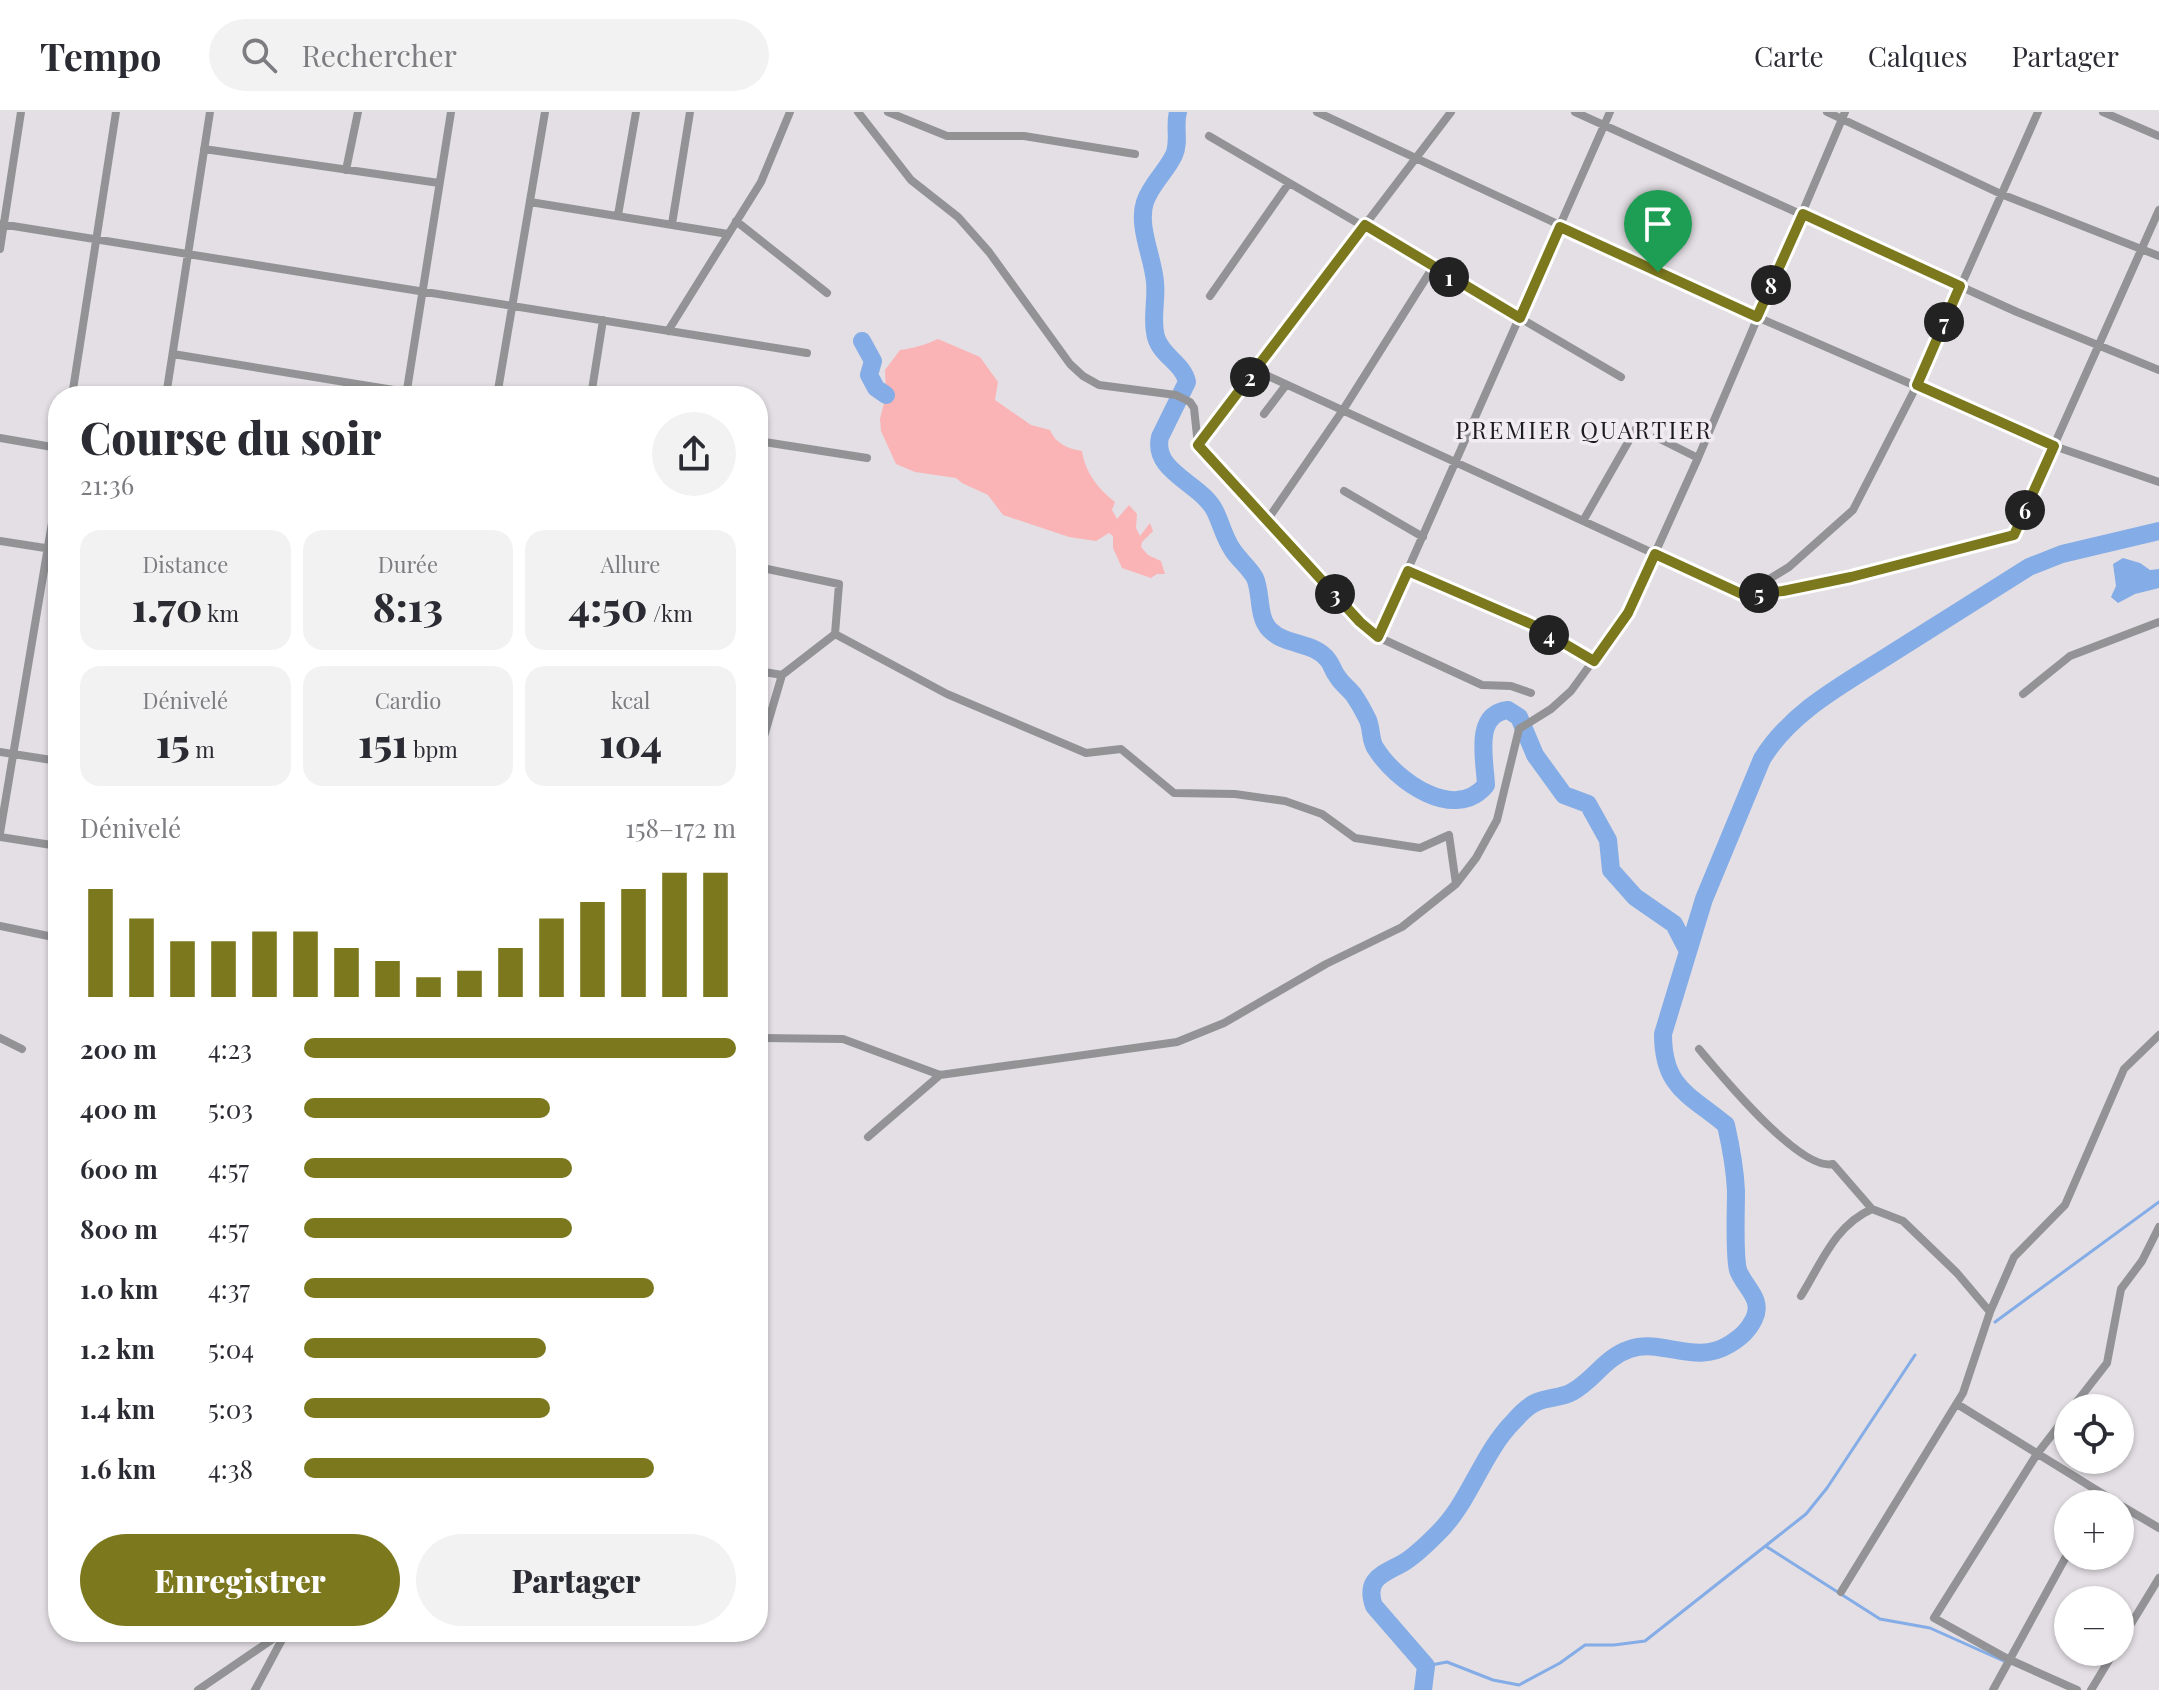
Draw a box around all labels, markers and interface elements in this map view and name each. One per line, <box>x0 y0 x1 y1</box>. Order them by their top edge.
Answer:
search box <box>209 19 769 91</box>
text: Tempo <box>40 30 161 81</box>
icon: search <box>237 33 281 77</box>
text: Rechercher <box>301 35 457 75</box>
text: Carte <box>1754 37 1824 74</box>
text: Calques <box>1868 37 1967 74</box>
text: Partager <box>2011 37 2119 74</box>
pin <box>1624 190 1692 272</box>
icon: arrive <box>1636 202 1680 246</box>
pin: 1 <box>1429 257 1469 297</box>
text: 1 <box>1445 262 1453 292</box>
pin: 8 <box>1751 265 1791 305</box>
text: 8 <box>1765 270 1777 300</box>
pin: 7 <box>1924 302 1964 342</box>
text: 7 <box>1939 307 1949 337</box>
pin: 2 <box>1230 357 1270 397</box>
text: 2 <box>1244 362 1256 392</box>
text: Course du soir <box>80 407 381 466</box>
button: share <box>652 412 736 496</box>
district label: PREMIER QUARTIER <box>1455 413 1713 445</box>
text: 21:36 <box>80 467 134 502</box>
pin: 6 <box>2005 490 2045 530</box>
text: 6 <box>2019 495 2031 525</box>
text: Distance <box>142 549 228 579</box>
text: Durée <box>378 549 438 579</box>
text: Allure <box>601 549 661 579</box>
pin: 5 <box>1739 573 1779 613</box>
pin: 3 <box>1315 574 1355 614</box>
text: 5 <box>1754 578 1764 608</box>
text: 1.70 <box>132 579 202 632</box>
text: 8:13 <box>373 579 443 632</box>
text: 4:50 <box>569 579 647 632</box>
text: 3 <box>1330 579 1340 609</box>
text: km <box>202 598 239 628</box>
text: /km <box>647 598 693 628</box>
pin: 4 <box>1529 615 1569 655</box>
text: 4 <box>1543 620 1555 650</box>
text: Dénivelé <box>143 685 228 715</box>
text: Cardio <box>375 685 441 715</box>
text: kcal <box>611 685 650 715</box>
text: 15 <box>156 715 190 768</box>
text: 151 <box>358 715 408 768</box>
text: 104 <box>599 715 662 768</box>
text: m <box>190 734 215 764</box>
text: bpm <box>408 734 458 764</box>
text: Dénivelé <box>80 810 181 845</box>
text: 158–172 m <box>625 810 736 845</box>
text: 200 m <box>80 1031 157 1066</box>
text: 4:23 <box>208 1031 252 1066</box>
text: 400 m <box>80 1091 157 1126</box>
text: 5:03 <box>208 1091 253 1126</box>
text: 600 m <box>80 1151 158 1186</box>
text: 4:57 <box>208 1151 249 1186</box>
text: 800 m <box>80 1211 158 1246</box>
text: 4:57 <box>208 1211 249 1246</box>
text: 1.0 km <box>80 1271 158 1306</box>
text: 4:37 <box>208 1271 250 1306</box>
text: 1.2 km <box>80 1331 155 1366</box>
text: 5:04 <box>208 1331 254 1366</box>
text: 1.4 km <box>80 1391 155 1426</box>
text: 5:03 <box>208 1391 253 1426</box>
map controls <box>2054 1394 2134 1666</box>
button: locate <box>2054 1394 2134 1474</box>
text: 1.6 km <box>80 1451 156 1486</box>
text: 4:38 <box>208 1451 253 1486</box>
button: + <box>2054 1490 2134 1570</box>
button: Enregistrer <box>80 1534 400 1626</box>
button: Partager <box>416 1534 736 1626</box>
button: − <box>2054 1586 2134 1666</box>

